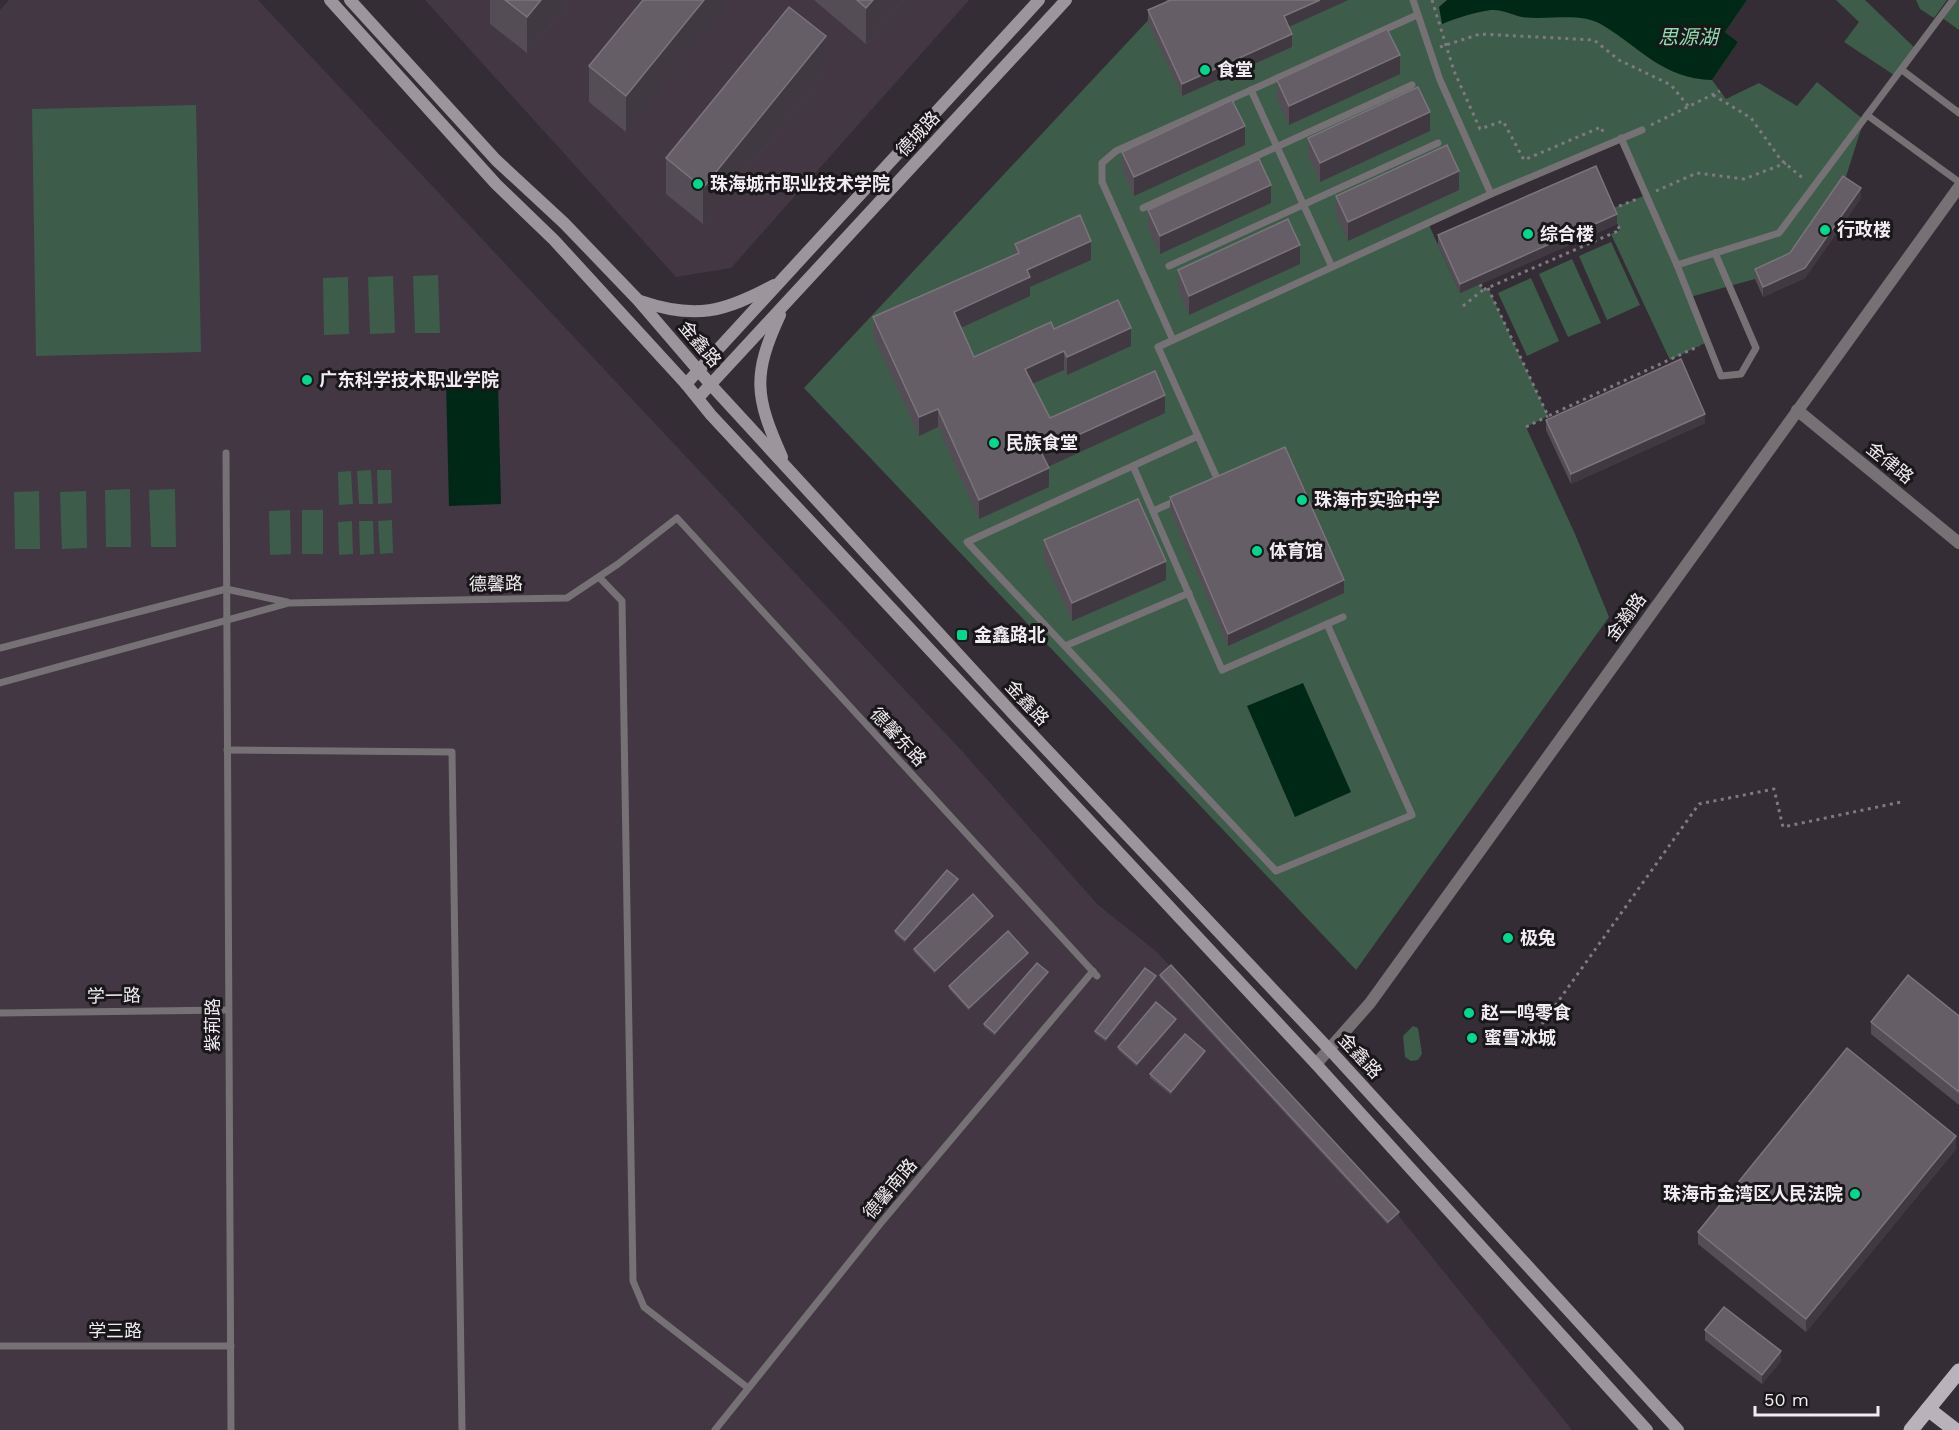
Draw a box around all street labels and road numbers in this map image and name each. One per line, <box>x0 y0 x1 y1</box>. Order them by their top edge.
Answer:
street label: 德城路 <box>892 107 944 161</box>
street label: 金鑫路 <box>675 316 726 371</box>
street label: 金律路 <box>1863 437 1918 488</box>
street label: 德馨路 <box>469 573 523 594</box>
street label: 金瀚路 <box>1601 589 1650 645</box>
street label: 金鑫路 <box>1001 676 1053 730</box>
street label: 德馨东路 <box>866 703 931 770</box>
street label: 学一路 <box>87 985 141 1006</box>
street label: 紫荊路 <box>202 998 223 1052</box>
street label: 金鑫路 <box>1334 1029 1386 1083</box>
street label: 德馨南路 <box>858 1154 921 1223</box>
street label: 学三路 <box>88 1320 142 1341</box>

